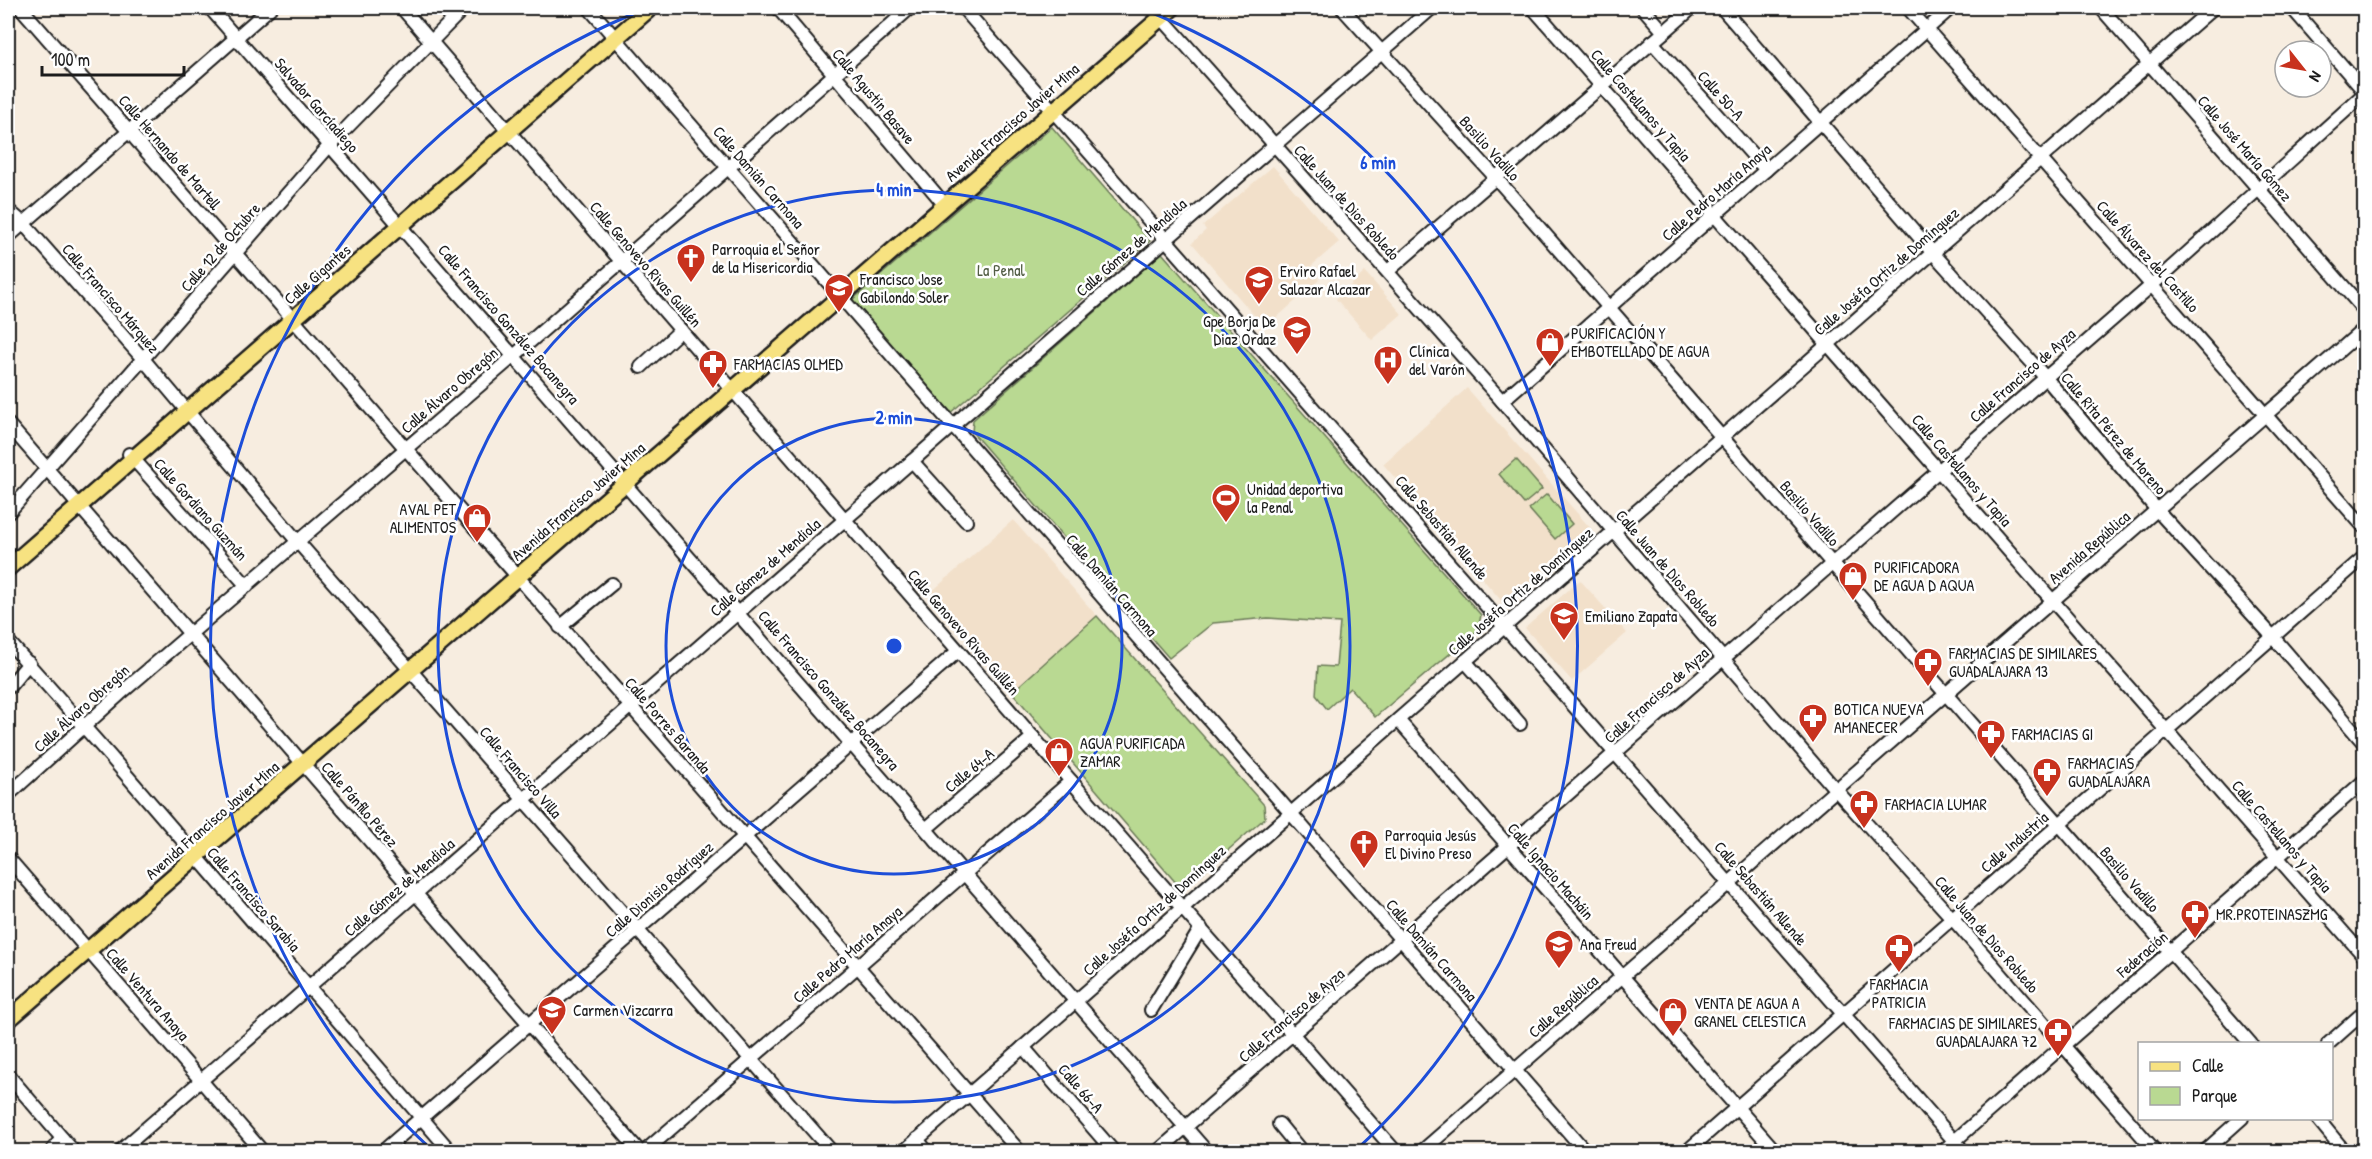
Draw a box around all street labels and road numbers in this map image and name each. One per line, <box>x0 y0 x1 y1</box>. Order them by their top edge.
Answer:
street label: Calle Agustín Basave <box>827 43 921 149</box>
street label: Calle Castellanos y Tapia <box>1586 44 1696 166</box>
street label: Salvador Garcíadiego <box>270 53 365 158</box>
street label: Avenida Francisco Javier Mina <box>940 58 1084 186</box>
street label: Calle 50-A <box>1693 65 1749 125</box>
street label: Calle Hernando de Martell <box>114 90 226 214</box>
street label: Calle José María Gómez <box>2193 90 2297 206</box>
street label: Basilio Vadillo <box>1455 111 1525 186</box>
street label: Calle Damián Carmona <box>708 121 810 233</box>
street label: Calle Pedro María Anaya <box>1657 138 1775 246</box>
street label: Calle Juan de Dios Robledo <box>1289 139 1405 265</box>
street label: Calle Gómez de Mendiola <box>1071 193 1191 301</box>
street label: Calle Álvarez del Castillo <box>2092 195 2205 317</box>
street label: Calle Genovevo Rivas Guillén <box>585 196 707 332</box>
street label: Calle 12 de Octubre <box>175 197 265 296</box>
street label: Calle Joséfa Ortiz de Domínguez <box>1809 202 1964 340</box>
street label: Calle Francisco Márquez <box>57 238 165 358</box>
street label: Calle Gigantes <box>279 239 355 309</box>
street label: Calle Francisco González Bocanegra <box>433 239 585 409</box>
street label: Calle Francisco de Ayza <box>1964 323 2080 427</box>
street label: Calle Álvaro Obregón <box>396 342 502 438</box>
street label: Calle Rita Pérez de Moreno <box>2056 367 2172 499</box>
street label: Calle Castellanos y Tapia <box>1907 409 2017 531</box>
street label: Avenida Francisco Javier Mina <box>506 437 650 565</box>
street label: Calle Gordiano Guzmán <box>149 453 253 565</box>
street label: Calle Sebastián Allende <box>1390 470 1494 584</box>
street label: Basilio Vadillo <box>1775 475 1845 551</box>
street label: Calle Juan de Dios Robledo <box>1611 505 1725 632</box>
street label: Avenida República <box>2044 505 2134 589</box>
street label: Calle Gómez de Mendiola <box>705 513 825 621</box>
street label: Calle Joséfa Ortiz de Domínguez <box>1443 522 1598 660</box>
street label: Calle Damián Carmona <box>1061 529 1163 641</box>
street label: Calle Genovevo Rivas Guillén <box>903 564 1025 700</box>
street label: Calle Francisco González Bocanegra <box>753 605 905 775</box>
street label: Calle Francisco de Ayza <box>1599 642 1713 748</box>
street label: Calle Álvaro Obregón <box>28 659 134 757</box>
street label: Calle Porres Baranda <box>620 672 716 778</box>
street label: Calle Francisco Villa <box>475 721 567 823</box>
street label: Calle 64-A <box>939 743 999 797</box>
street label: Avenida Francisco Javier Mina <box>140 756 284 884</box>
street label: Calle Pánfilo Pérez <box>316 756 404 852</box>
street label: Calle Castellanos y Tapia <box>2227 775 2337 897</box>
street label: Calle Industria <box>1975 806 2053 878</box>
street label: Calle Ignacio Macháin <box>1503 818 1599 924</box>
street label: Calle Gómez de Mendiola <box>339 833 459 941</box>
street label: Calle Dionisio Rodríguez <box>600 836 718 942</box>
street label: Calle Sebastián Allende <box>1709 836 1813 950</box>
street label: Calle Joséfa Ortiz de Domínguez <box>1078 839 1231 980</box>
street label: Basilio Vadillo <box>2095 841 2165 917</box>
street label: Calle Francisco Sarabia <box>202 842 306 956</box>
street label: Calle Juan de Dios Robledo <box>1930 871 2044 998</box>
street label: Calle Damián Carmona <box>1381 894 1483 1006</box>
street label: Calle Pedro María Anaya <box>788 900 906 1008</box>
street label: Federación <box>2111 926 2172 983</box>
street label: Calle Ventura Anaya <box>101 943 195 1045</box>
street label: Calle Francisco de Ayza <box>1233 963 1349 1067</box>
street label: Calle República <box>1523 970 1603 1042</box>
street label: Calle 66-A <box>1053 1059 1109 1118</box>

